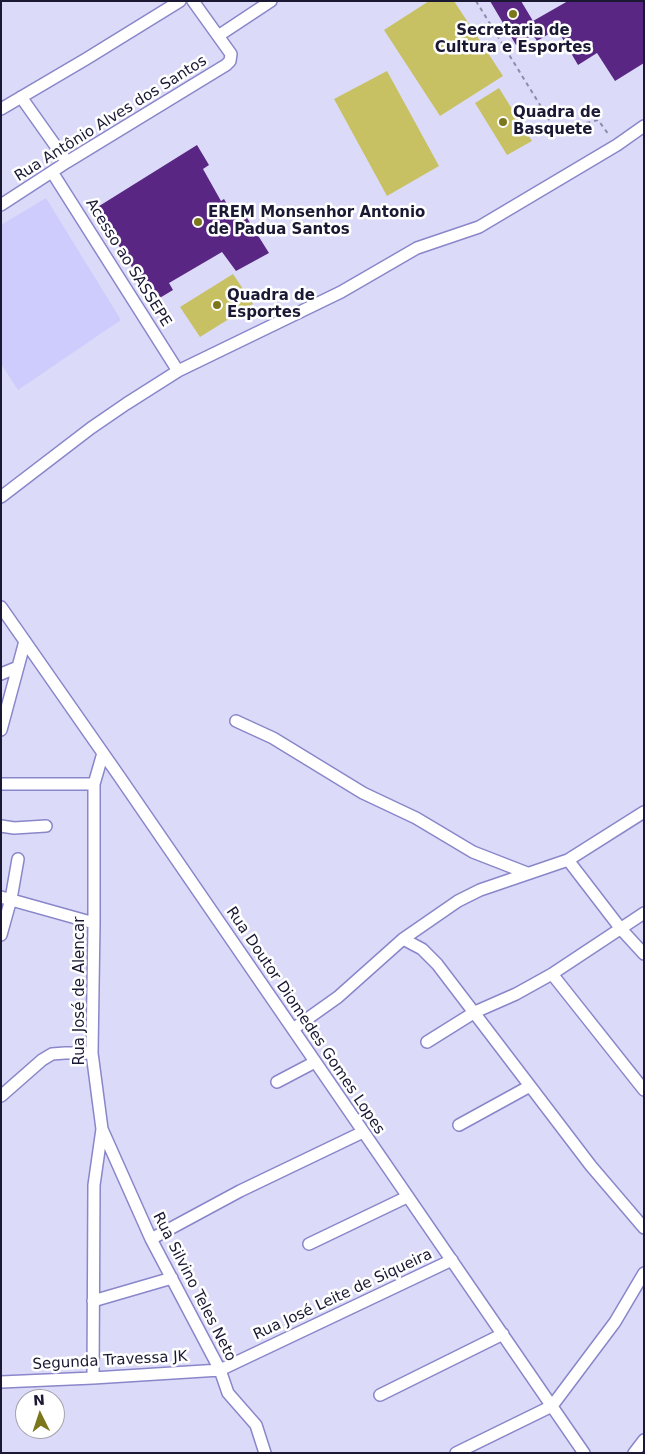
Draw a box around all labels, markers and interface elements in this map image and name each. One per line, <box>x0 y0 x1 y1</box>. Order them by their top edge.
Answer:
marker: Secretaria de Cultura e Esportes <box>507 8 519 20</box>
place label: Secretaria de Cultura e Esportes <box>435 22 591 57</box>
street label: Rua Antônio Alves dos Santos <box>12 52 210 186</box>
place label: Quadra de Basquete <box>513 104 601 139</box>
marker: Quadra de Basquete <box>497 116 509 128</box>
street label: Acesso ao SASSEPE <box>81 196 175 330</box>
place label: EREM Monsenhor Antonio de Padua Santos <box>208 204 425 239</box>
marker: EREM Monsenhor Antonio de Padua Santos <box>192 216 204 228</box>
place label: Quadra de Esportes <box>227 287 315 322</box>
marker: Quadra de Esportes <box>211 299 223 311</box>
street label: Rua Doutor Diomedes Gomes Lopes <box>222 904 388 1138</box>
street label: Rua José de Alencar <box>71 917 89 1065</box>
street label: Rua Silvino Teles Neto <box>149 1209 239 1365</box>
street label: Rua José Leite de Siqueira <box>251 1246 435 1344</box>
street label: Segunda Travessa JK <box>32 1348 188 1374</box>
north arrow <box>15 1389 65 1439</box>
text: N <box>33 1392 45 1408</box>

